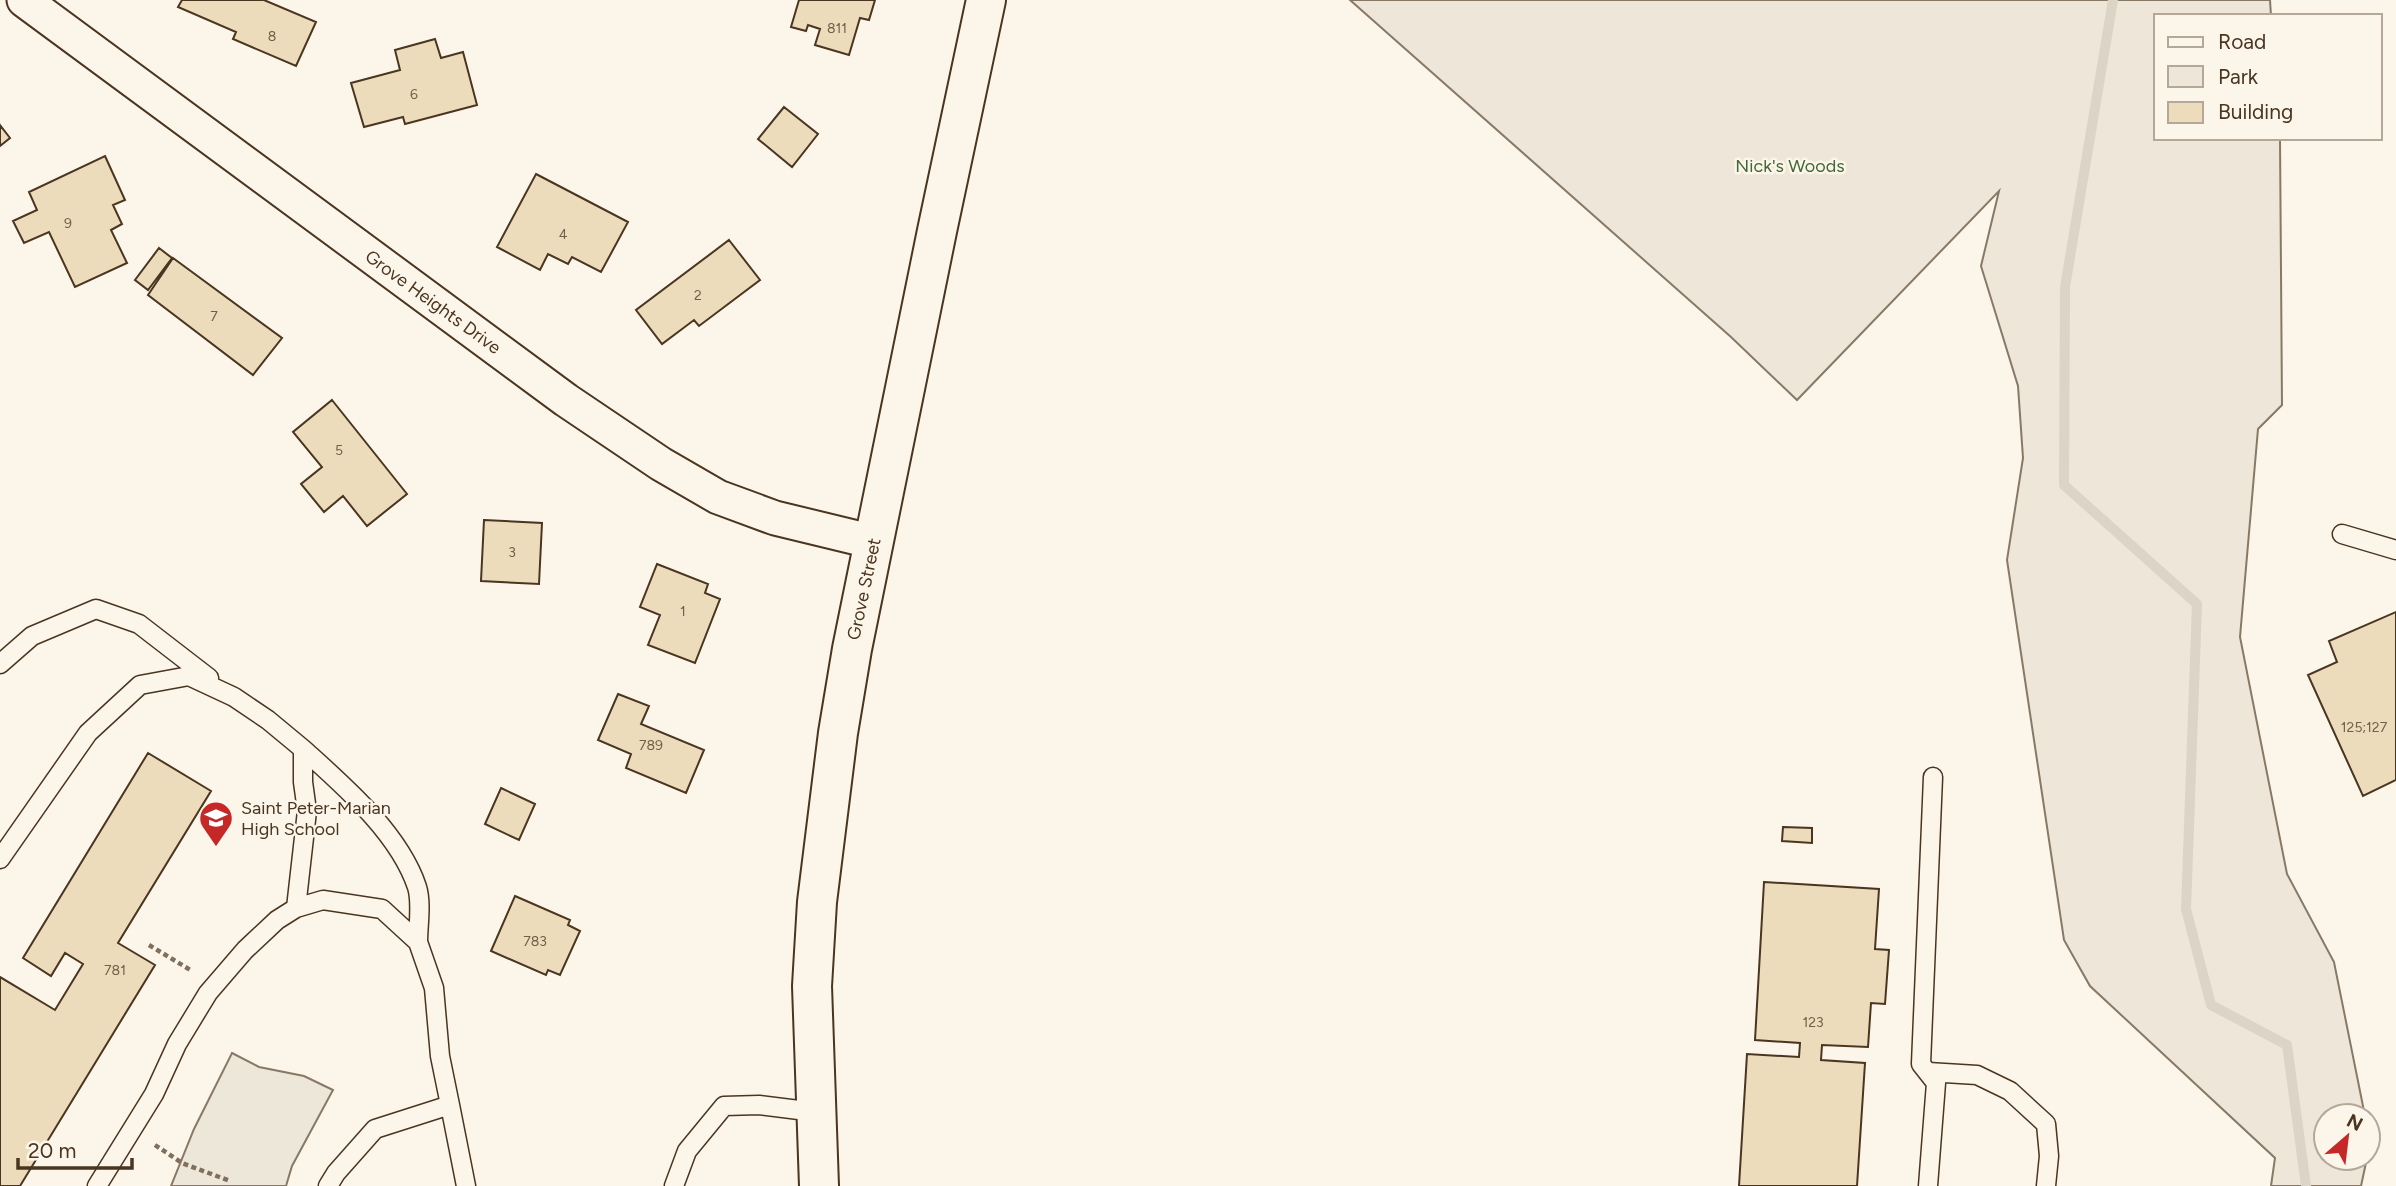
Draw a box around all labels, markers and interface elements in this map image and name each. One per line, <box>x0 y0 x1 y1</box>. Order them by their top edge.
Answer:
legend <box>2154 14 2382 140</box>
house number: 811 <box>827 20 847 37</box>
house number: 8 <box>268 28 276 45</box>
text: Road <box>2218 29 2266 54</box>
text: Park <box>2218 64 2259 89</box>
house number: 6 <box>410 86 418 103</box>
text: Building <box>2218 99 2293 124</box>
park label: Nick's Woods <box>1735 155 1845 177</box>
house number: 9 <box>64 215 72 232</box>
house number: 4 <box>559 226 568 243</box>
street label: Grove Heights Drive <box>361 245 505 359</box>
house number: 2 <box>694 287 702 304</box>
house number: 7 <box>210 308 218 325</box>
house number: 5 <box>335 442 343 459</box>
street label: Grove Street <box>842 536 886 642</box>
house number: 3 <box>508 544 516 561</box>
house number: 1 <box>680 603 686 620</box>
house number: 125;127 <box>2341 719 2388 736</box>
house number: 789 <box>639 737 663 754</box>
place label: Saint Peter-Marian High School <box>241 797 391 840</box>
school or university icon: Saint Peter-Marian High School <box>197 799 235 848</box>
house number: 783 <box>523 933 547 950</box>
house number: 781 <box>104 962 126 979</box>
house number: 123 <box>1802 1014 1824 1031</box>
north arrow <box>2312 1102 2382 1172</box>
text: N <box>2343 1109 2367 1136</box>
scale bar <box>18 1126 131 1170</box>
text: 20 m <box>28 1138 76 1163</box>

